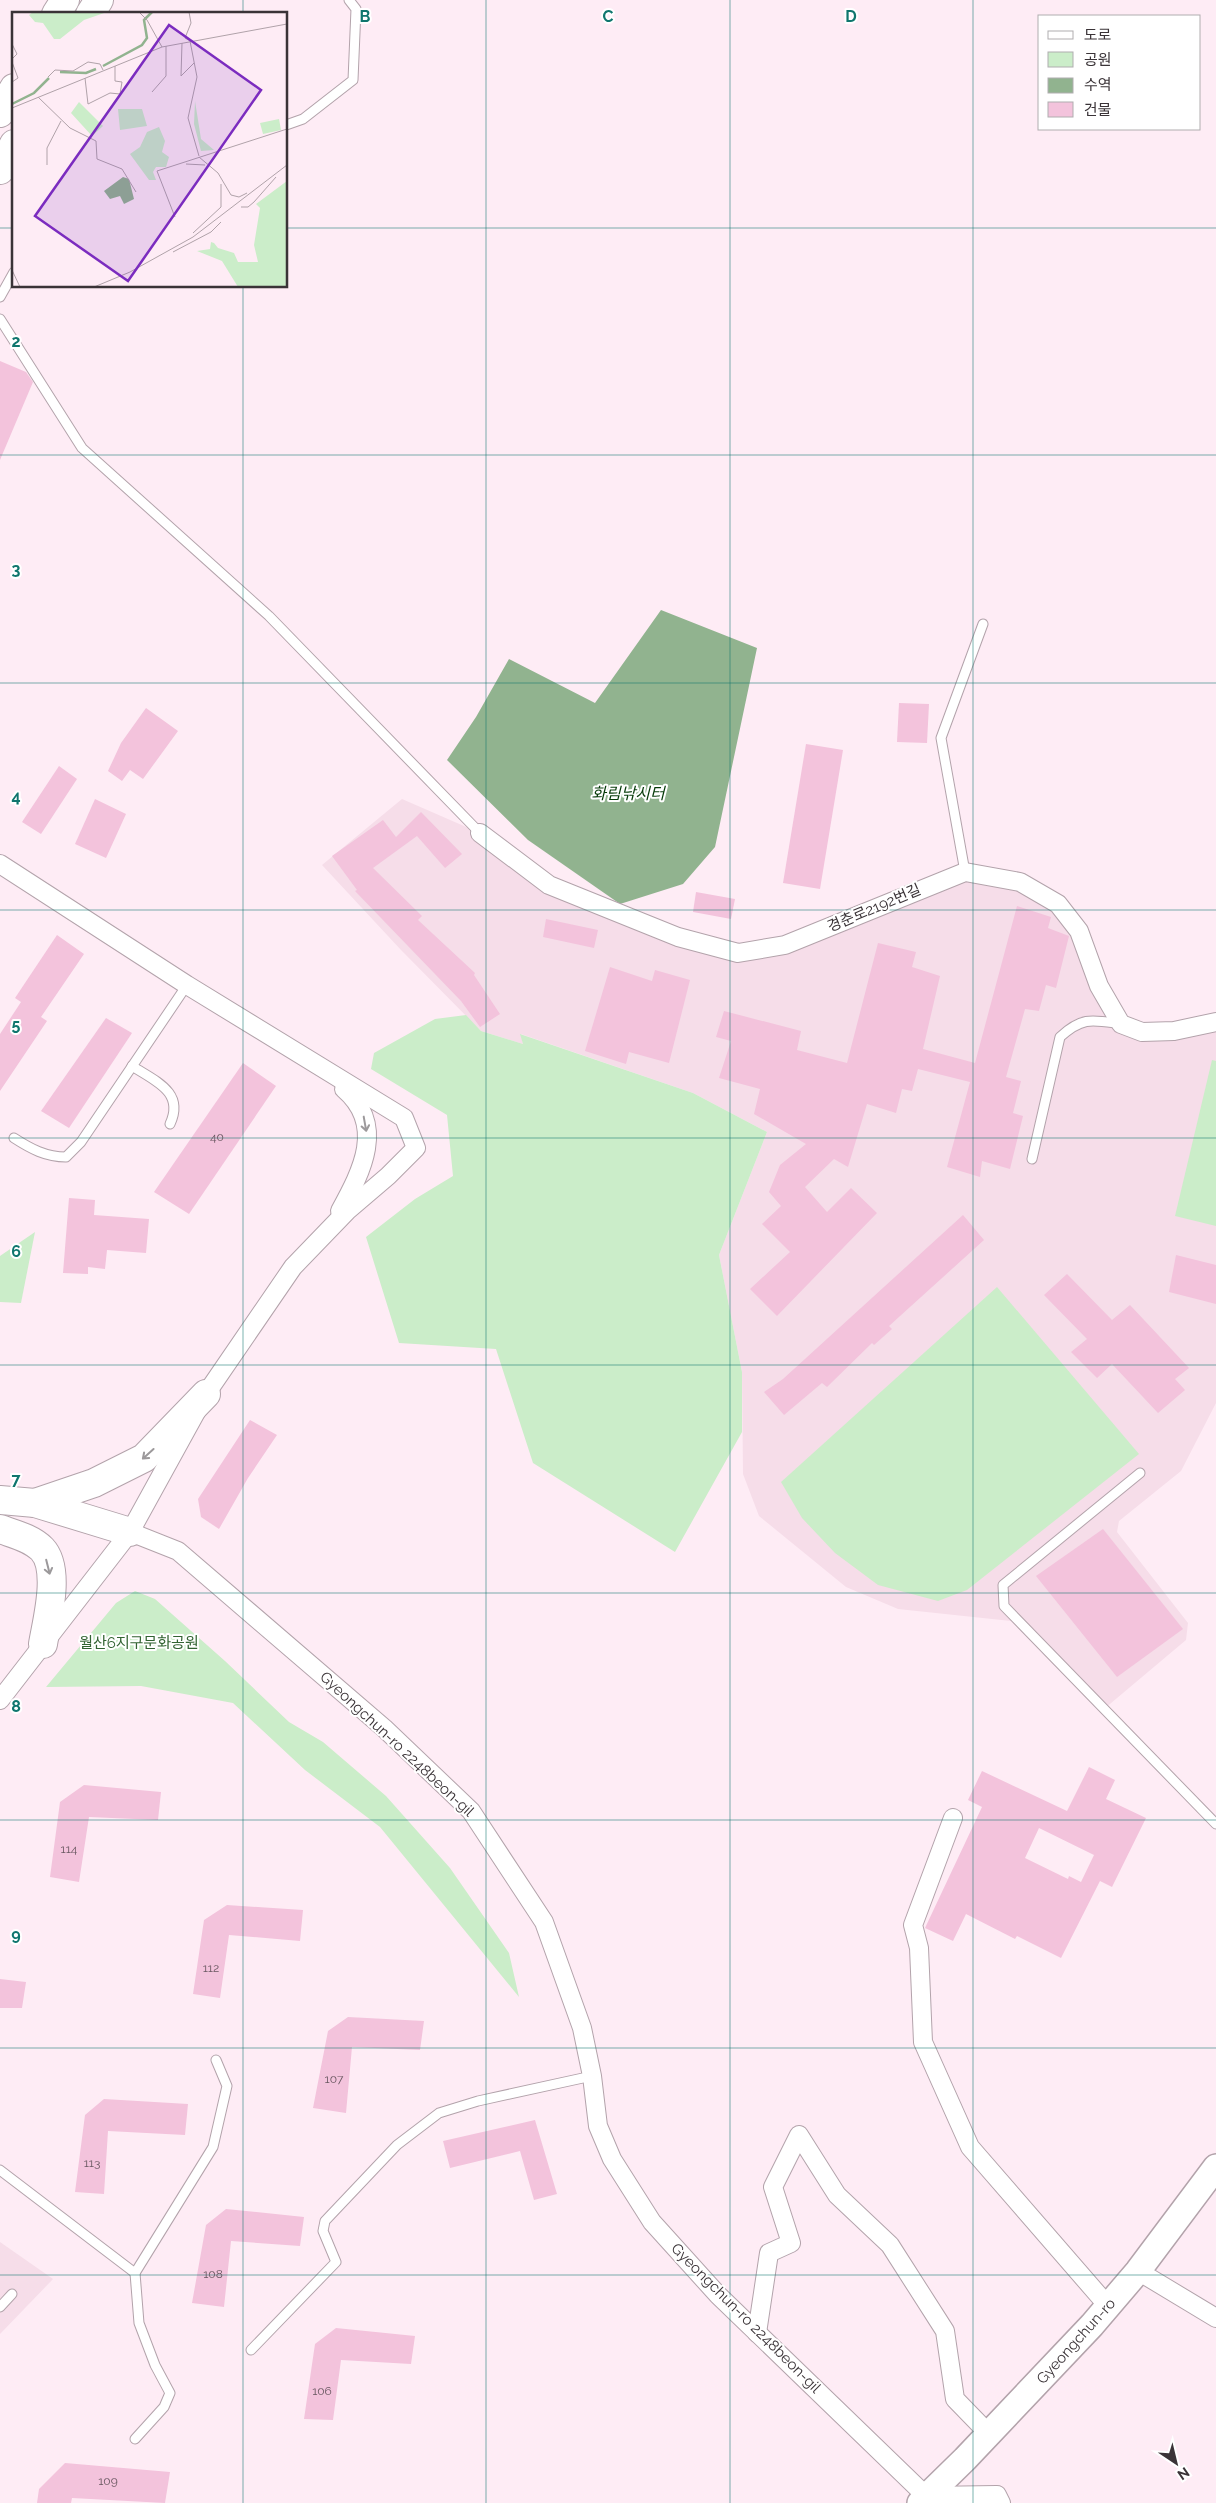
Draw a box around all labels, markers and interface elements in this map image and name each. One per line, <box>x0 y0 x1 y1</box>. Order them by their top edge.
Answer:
text: B <box>360 7 371 26</box>
text: C <box>603 7 614 26</box>
text: D <box>845 7 857 26</box>
inset map <box>12 12 288 288</box>
legend <box>1038 15 1201 130</box>
text: 도로 <box>1084 26 1112 44</box>
text: 공원 <box>1084 51 1112 69</box>
text: 수역 <box>1084 76 1112 94</box>
text: 건물 <box>1084 101 1112 119</box>
text: 2 <box>11 332 21 351</box>
text: 3 <box>12 560 21 579</box>
water label: 화림낚시터 <box>591 784 667 803</box>
text: 4 <box>11 787 21 806</box>
street label: 경춘로2192번길 <box>825 880 923 936</box>
text: 5 <box>12 1015 21 1034</box>
one-way arrow <box>360 1116 370 1132</box>
house number: 40 <box>210 1130 224 1144</box>
text: 6 <box>11 1242 21 1261</box>
one-way arrow <box>141 1448 154 1459</box>
text: 7 <box>12 1470 21 1489</box>
one-way arrow <box>44 1559 54 1575</box>
park label: 월산6지구문화공원 <box>79 1634 199 1652</box>
street label: Gyeongchun-ro 2248beon-gil <box>316 1668 479 1821</box>
text: 8 <box>11 1697 21 1716</box>
house number: 114 <box>61 1842 78 1856</box>
text: 9 <box>11 1925 21 1944</box>
house number: 112 <box>203 1961 219 1975</box>
house number: 107 <box>325 2072 344 2086</box>
house number: 113 <box>84 2156 100 2170</box>
street label: Gyeongchun-ro 2248beon-gil <box>667 2239 825 2397</box>
house number: 108 <box>203 2267 223 2281</box>
street label: Gyeongchun-ro <box>1033 2294 1119 2388</box>
house number: 106 <box>312 2384 332 2398</box>
north arrow <box>1151 2438 1201 2488</box>
text: N <box>1174 2464 1192 2483</box>
house number: 109 <box>98 2474 118 2488</box>

